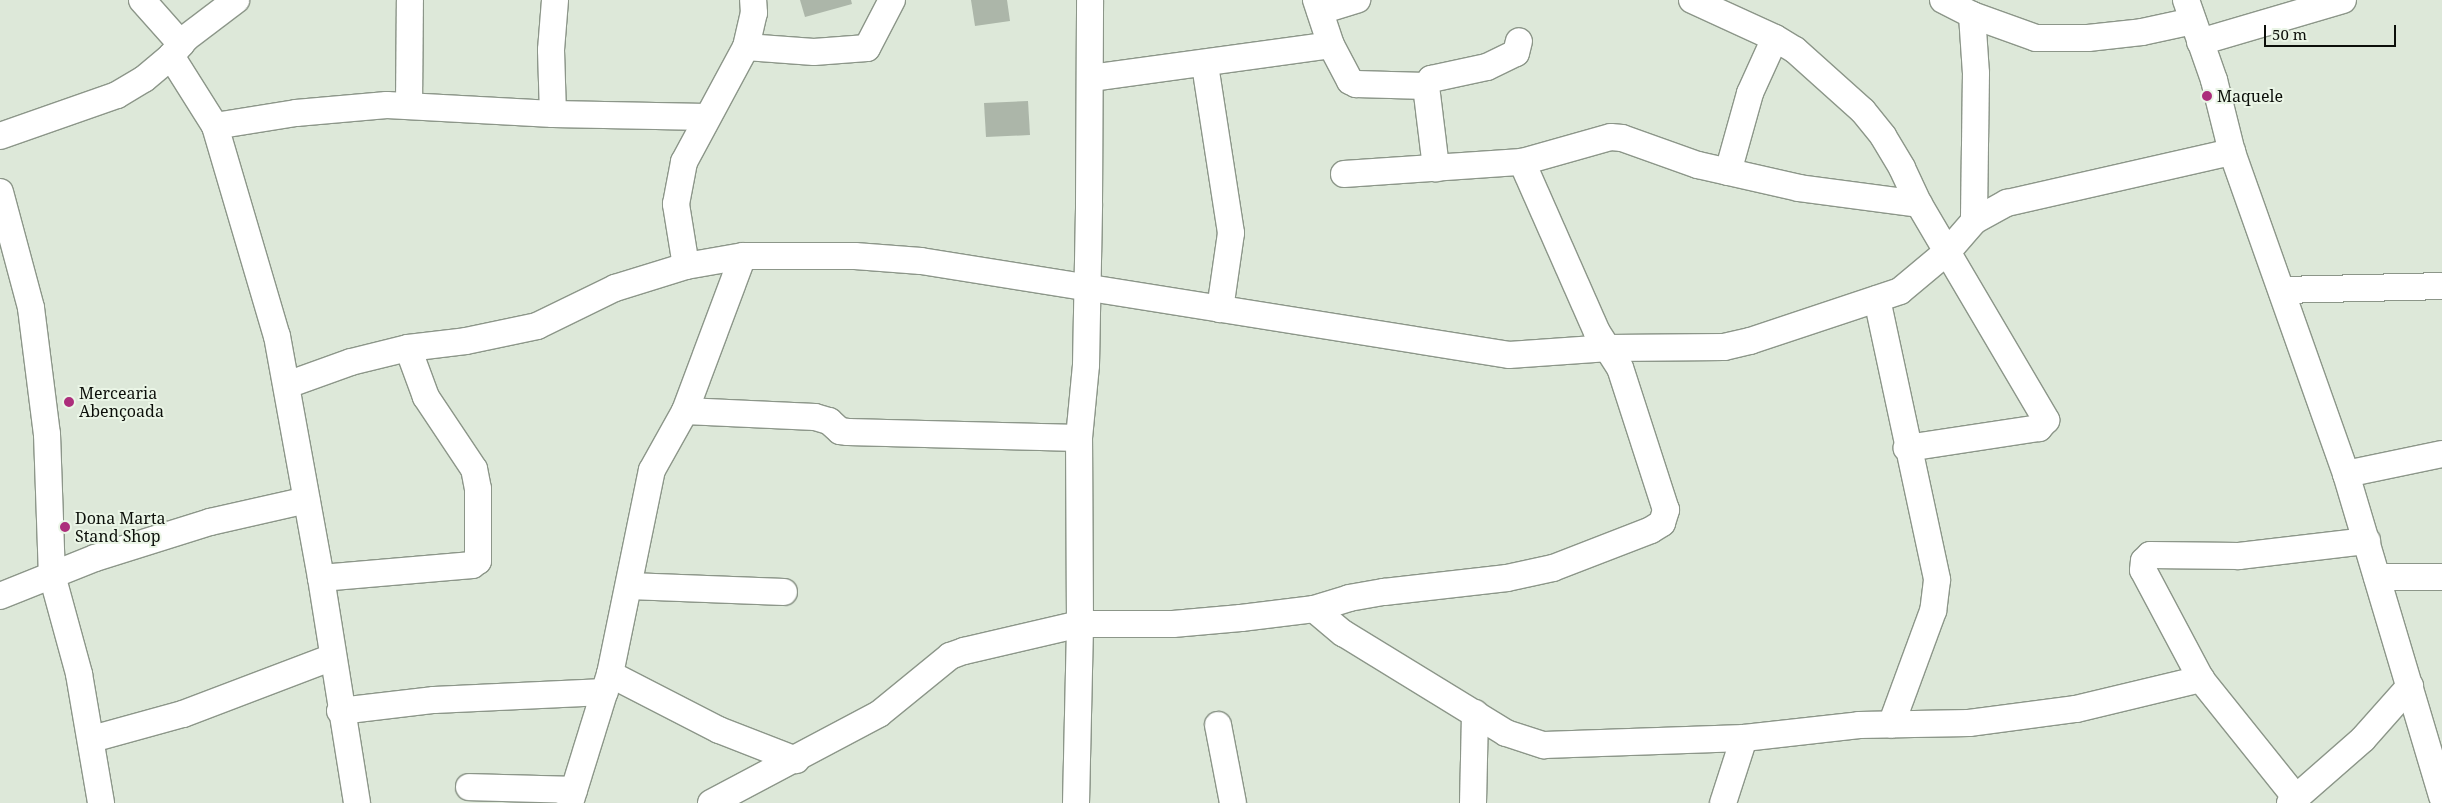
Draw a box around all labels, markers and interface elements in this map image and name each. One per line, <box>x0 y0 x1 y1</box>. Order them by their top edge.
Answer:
scale bar <box>2267 15 2400 47</box>
text: 50 m <box>2272 24 2307 44</box>
place label: Maquele <box>2217 86 2283 106</box>
marker: Maquele <box>2201 90 2213 102</box>
place label: Mercearia Abençoada <box>79 383 164 421</box>
marker: Mercearia Abençoada <box>63 396 75 408</box>
place label: Dona Marta Stand Shop <box>75 508 166 546</box>
marker: Dona Marta Stand Shop <box>59 521 71 533</box>

